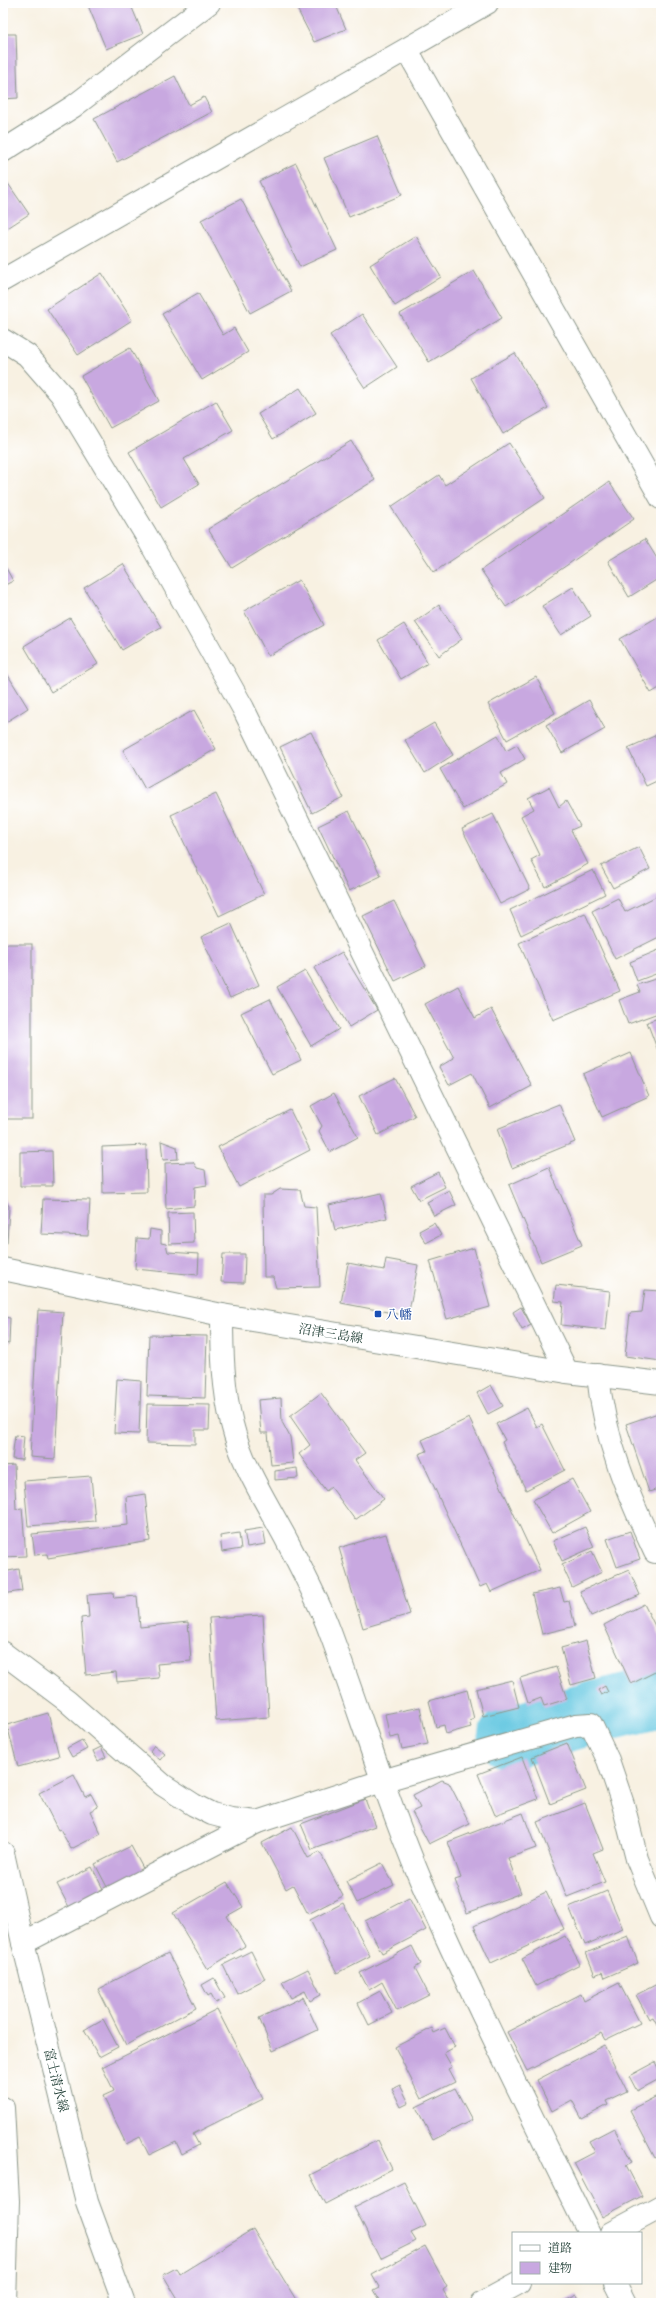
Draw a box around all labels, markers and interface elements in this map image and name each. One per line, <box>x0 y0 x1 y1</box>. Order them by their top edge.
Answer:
place label: 八幡 <box>386 1307 412 1322</box>
marker: 八幡 <box>373 1309 383 1319</box>
street label: 沼津三島線 <box>298 1321 364 1346</box>
street label: 富士清水線 <box>41 2047 72 2113</box>
legend <box>512 2232 642 2284</box>
text: 道路 <box>548 2241 572 2255</box>
text: 建物 <box>548 2261 572 2275</box>

